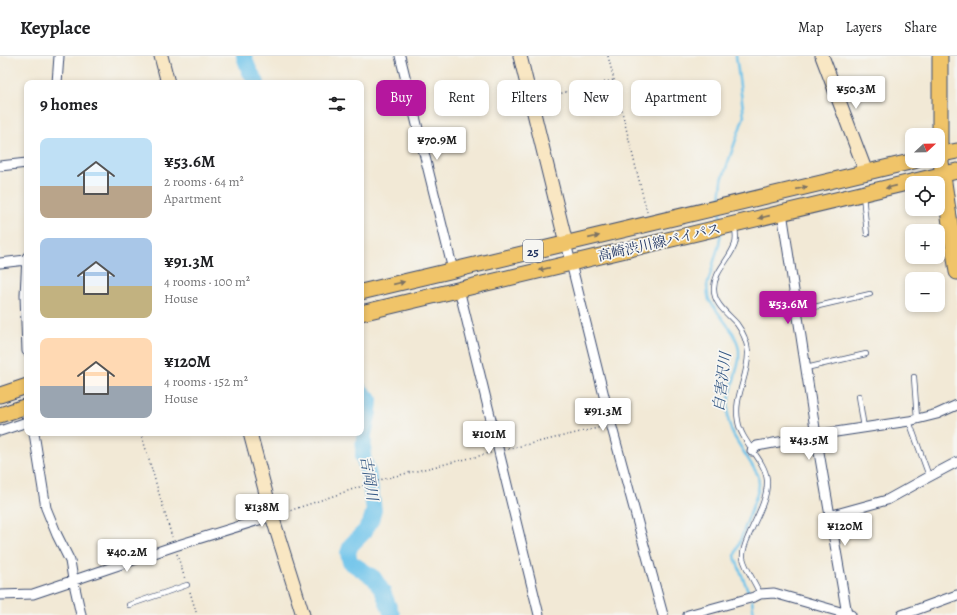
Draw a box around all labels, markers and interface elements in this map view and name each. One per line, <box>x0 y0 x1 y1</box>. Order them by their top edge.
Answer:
text: Keyplace <box>20 15 90 41</box>
text: Map <box>798 18 824 37</box>
text: Layers <box>846 18 882 37</box>
text: Share <box>904 18 937 37</box>
pin: ¥50.3M <box>823 76 889 110</box>
chip: Buy <box>376 80 426 116</box>
chip: Rent <box>434 80 489 116</box>
chip: Filters <box>497 80 561 116</box>
chip: New <box>569 80 623 116</box>
chip: Apartment <box>631 80 721 116</box>
text: ¥50.3M <box>836 80 876 97</box>
text: 9 homes <box>40 93 98 116</box>
icon: filters <box>326 93 348 115</box>
pin: ¥70.9M <box>404 127 470 161</box>
north arrow <box>905 128 945 168</box>
map controls <box>905 128 945 312</box>
text: ¥70.9M <box>417 131 457 148</box>
text: ¥53.6M <box>164 150 215 173</box>
icon: home <box>72 154 120 202</box>
text: 2 rooms · 64 m² <box>164 173 244 190</box>
button: locate <box>905 176 945 216</box>
one-way arrow <box>795 184 808 190</box>
one-way arrow <box>884 184 897 190</box>
text: Apartment <box>164 190 222 207</box>
one-way arrow <box>758 214 770 220</box>
street label: 高崎渋川線バイパス <box>596 219 723 266</box>
button: + <box>905 224 945 264</box>
one-way arrow <box>588 234 600 240</box>
road number: 25 <box>523 240 543 262</box>
text: ¥91.3M <box>164 250 214 273</box>
icon: home <box>72 254 120 302</box>
one-way arrow <box>537 267 550 273</box>
button: − <box>905 272 945 312</box>
text: 4 rooms · 100 m² <box>164 273 250 290</box>
one-way arrow <box>393 280 405 286</box>
text: House <box>164 290 198 307</box>
pin: ¥53.6M <box>755 291 821 325</box>
text: ¥53.6M <box>768 295 808 312</box>
water label: 自害沢川 <box>708 349 736 413</box>
text: ¥120M <box>164 350 211 373</box>
icon: home <box>72 354 120 402</box>
text: 4 rooms · 152 m² <box>164 373 248 390</box>
text: House <box>164 390 198 407</box>
pin: ¥91.3M <box>570 398 636 432</box>
text: ¥91.3M <box>584 402 622 419</box>
pin: ¥101M <box>461 421 517 455</box>
text: ¥101M <box>472 425 506 442</box>
pin: ¥43.5M <box>776 427 842 461</box>
text: ¥43.5M <box>789 431 829 448</box>
water label: 吉岡川 <box>356 454 383 504</box>
pin: ¥138M <box>234 494 290 528</box>
text: ¥138M <box>245 498 279 515</box>
pin: ¥120M <box>817 513 873 547</box>
text: ¥120M <box>827 517 863 534</box>
pin: ¥40.2M <box>94 539 160 573</box>
text: ¥40.2M <box>107 543 147 560</box>

